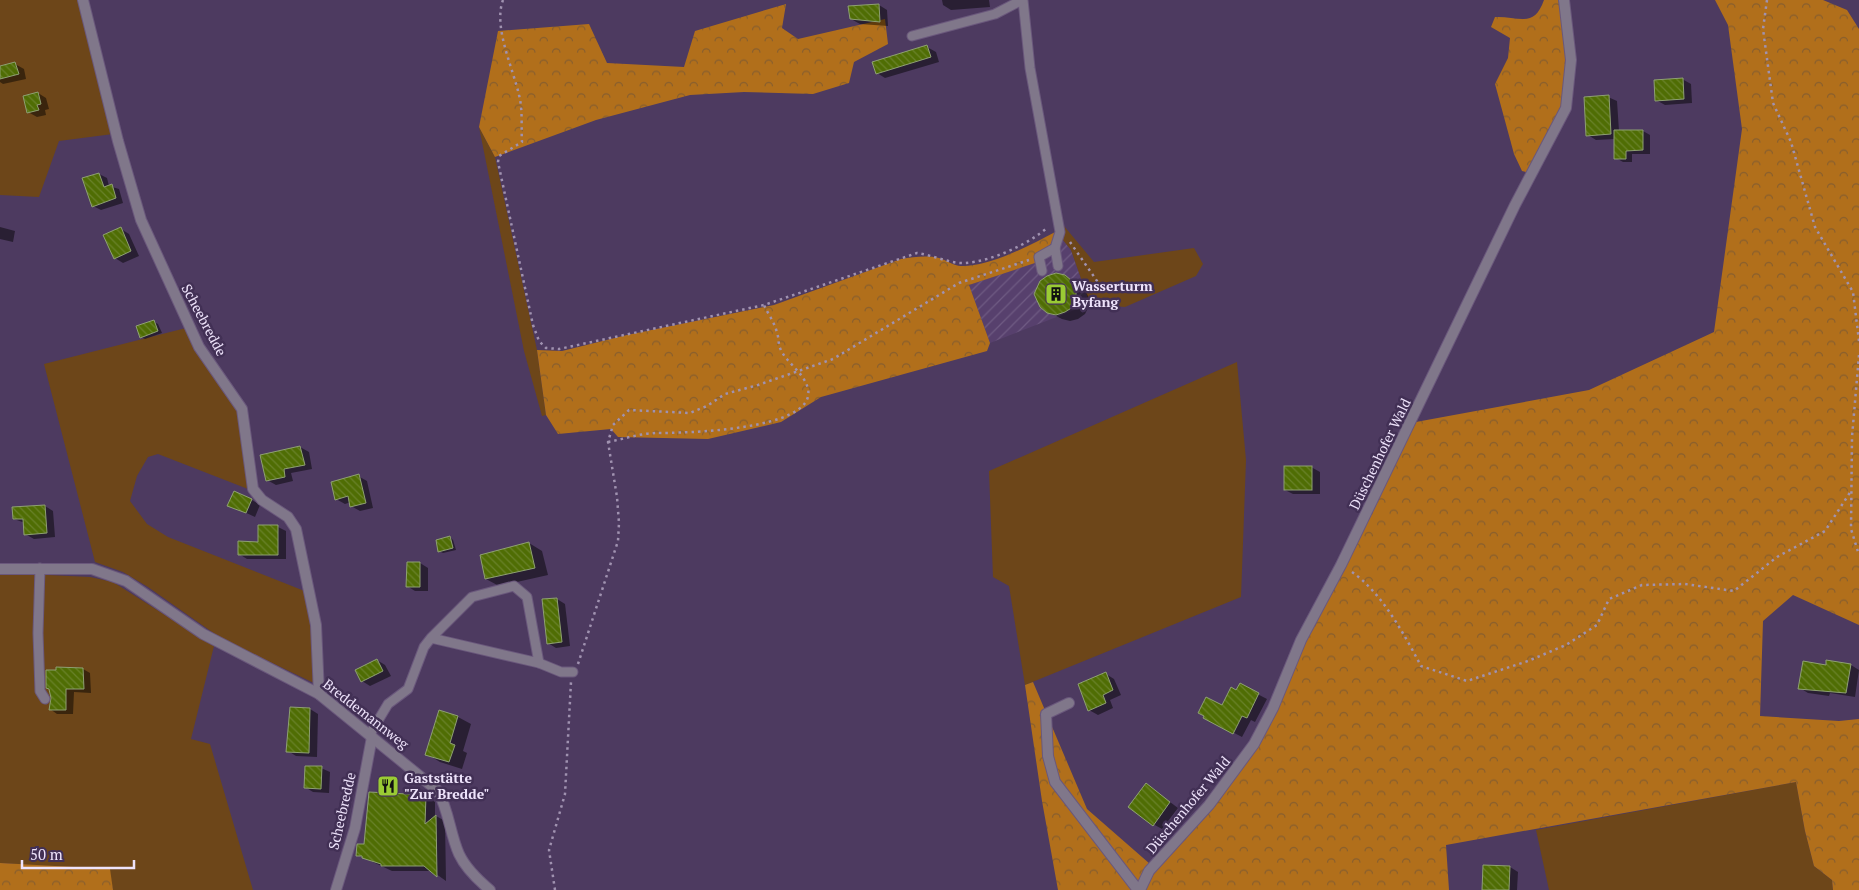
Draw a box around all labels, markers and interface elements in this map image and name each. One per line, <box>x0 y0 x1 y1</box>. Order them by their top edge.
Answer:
place label: Wasserturm Byfang <box>1072 276 1153 311</box>
street label: Scheebredde <box>178 280 231 359</box>
building icon: Wasserturm Byfang <box>1044 282 1068 306</box>
street label: Düschenhofer Wald <box>1344 395 1415 513</box>
street label: Breddemannweg <box>320 674 414 753</box>
street label: Düschenhofer Wald <box>1141 752 1234 857</box>
place label: Gaststätte "Zur Bredde" <box>404 768 489 803</box>
street label: Scheebredde <box>323 770 360 851</box>
restaurant icon: Gaststätte "Zur Bredde" <box>376 774 400 798</box>
scale bar <box>22 838 135 870</box>
text: 50 m <box>30 844 63 864</box>

